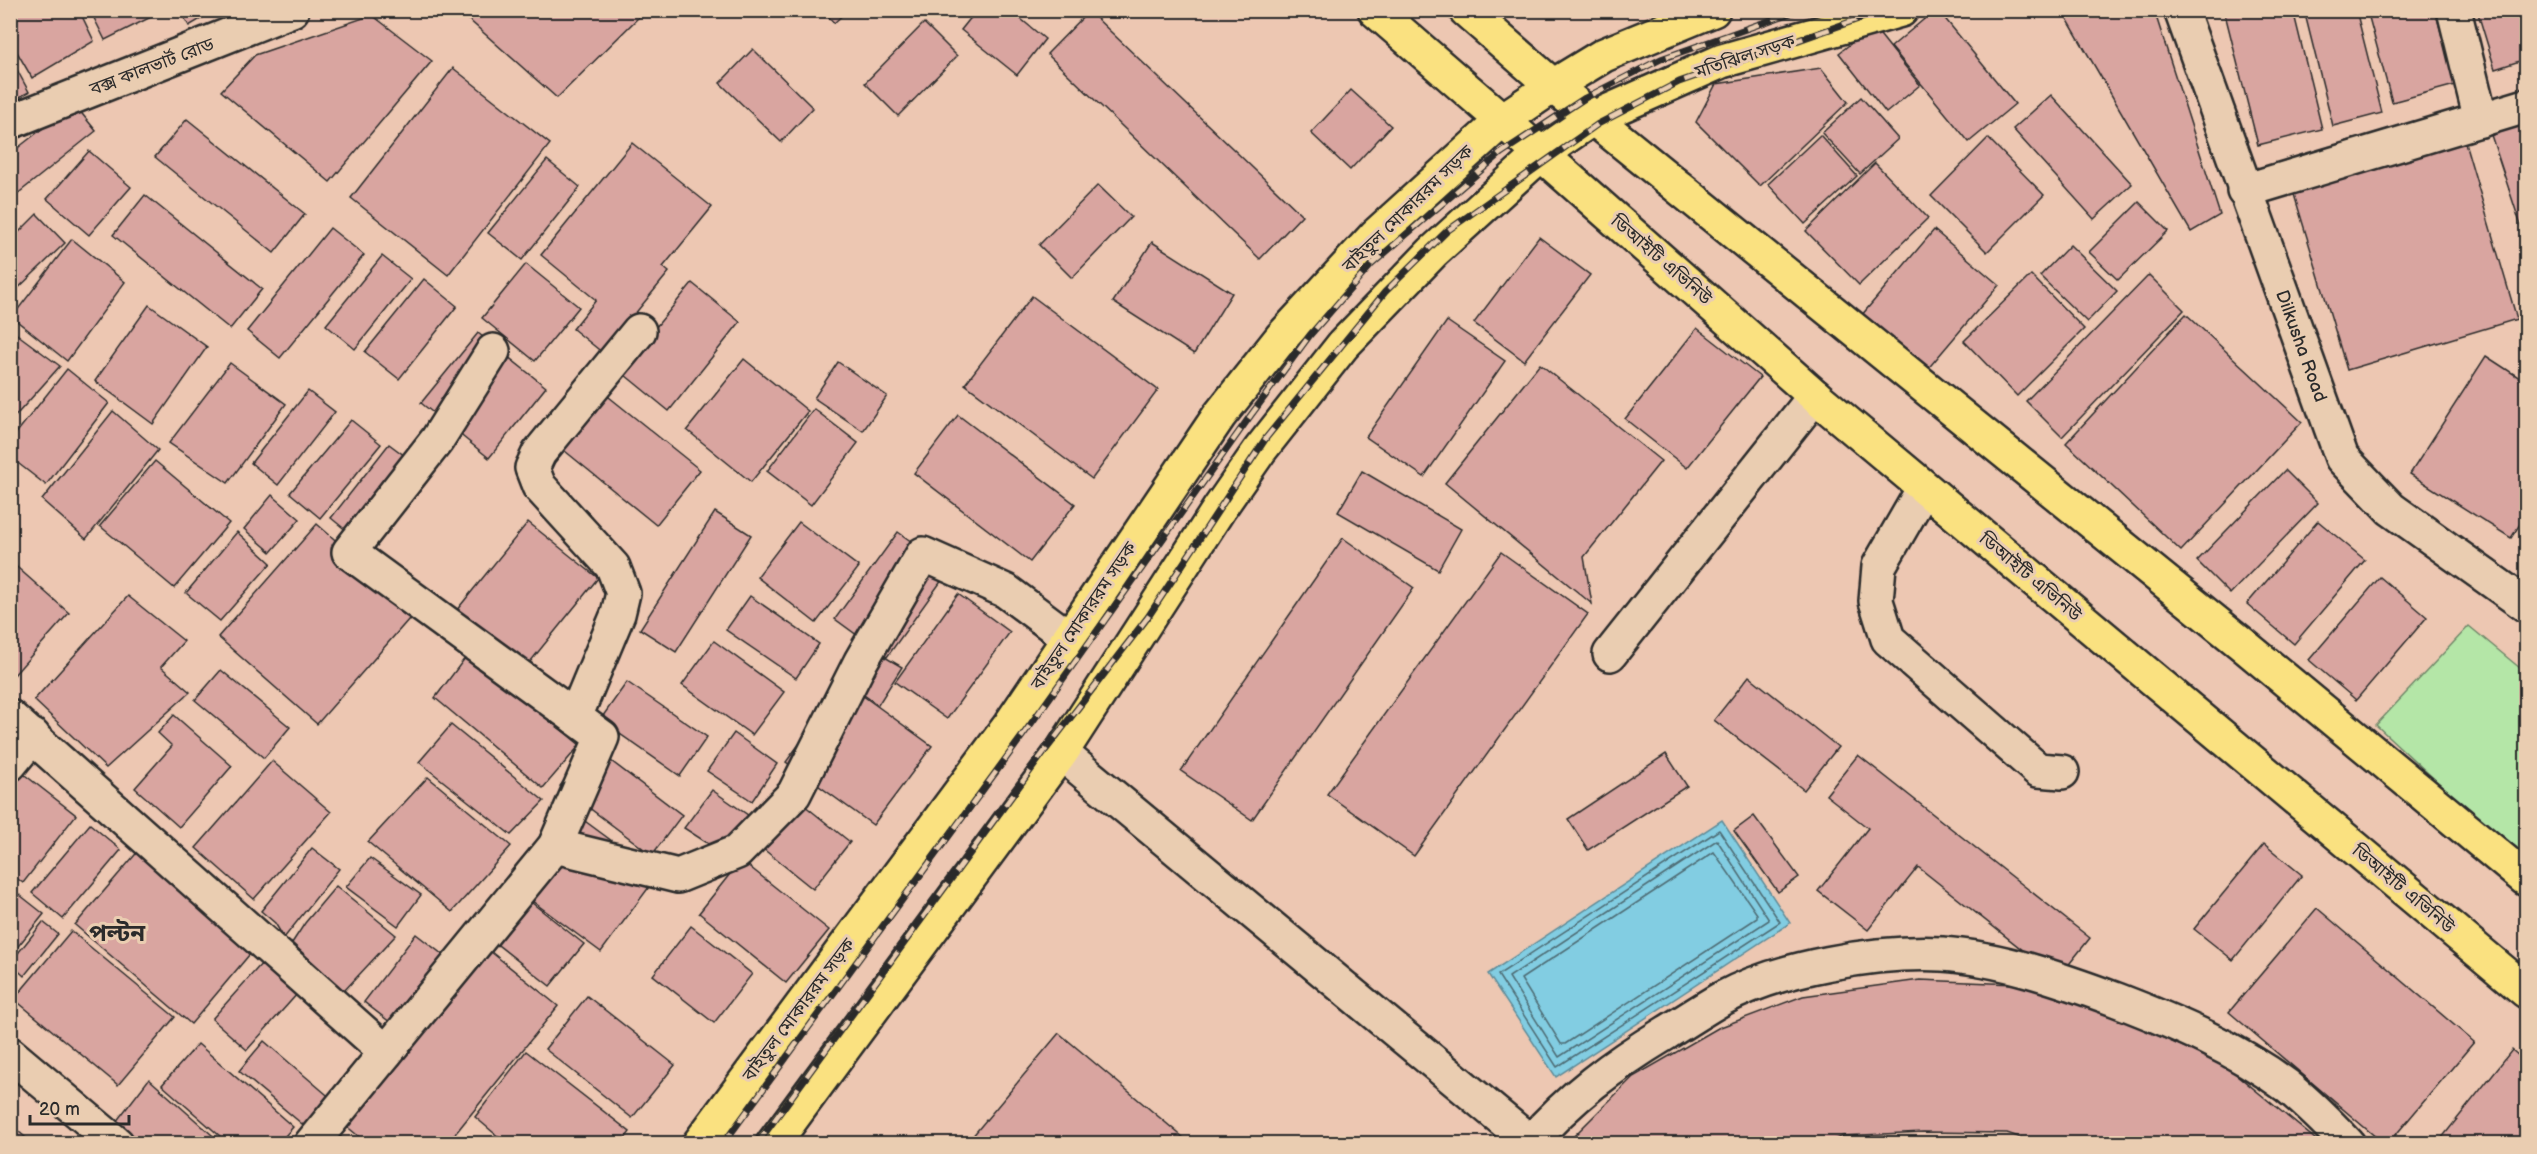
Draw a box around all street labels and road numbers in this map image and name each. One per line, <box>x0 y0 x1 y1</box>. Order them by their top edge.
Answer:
street label: মতিঝিল সড়ক <box>1691 31 1798 83</box>
street label: বক্স কালভার্ট রোড <box>86 32 217 101</box>
street label: বাইতুল মোকাররম সড়ক <box>1338 141 1478 277</box>
street label: ডিআইটি এভিনিউ <box>1606 210 1716 310</box>
street label: Dilkusha Road <box>2271 287 2331 405</box>
street label: ডিআইটি এভিনিউ <box>1974 528 2085 626</box>
street label: বাইতুল মোকাররম সড়ক <box>1026 538 1141 695</box>
street label: ডিআইটি এভিনিউ <box>2347 840 2458 938</box>
street label: বাইতুল মোকাররম সড়ক <box>738 934 860 1086</box>

